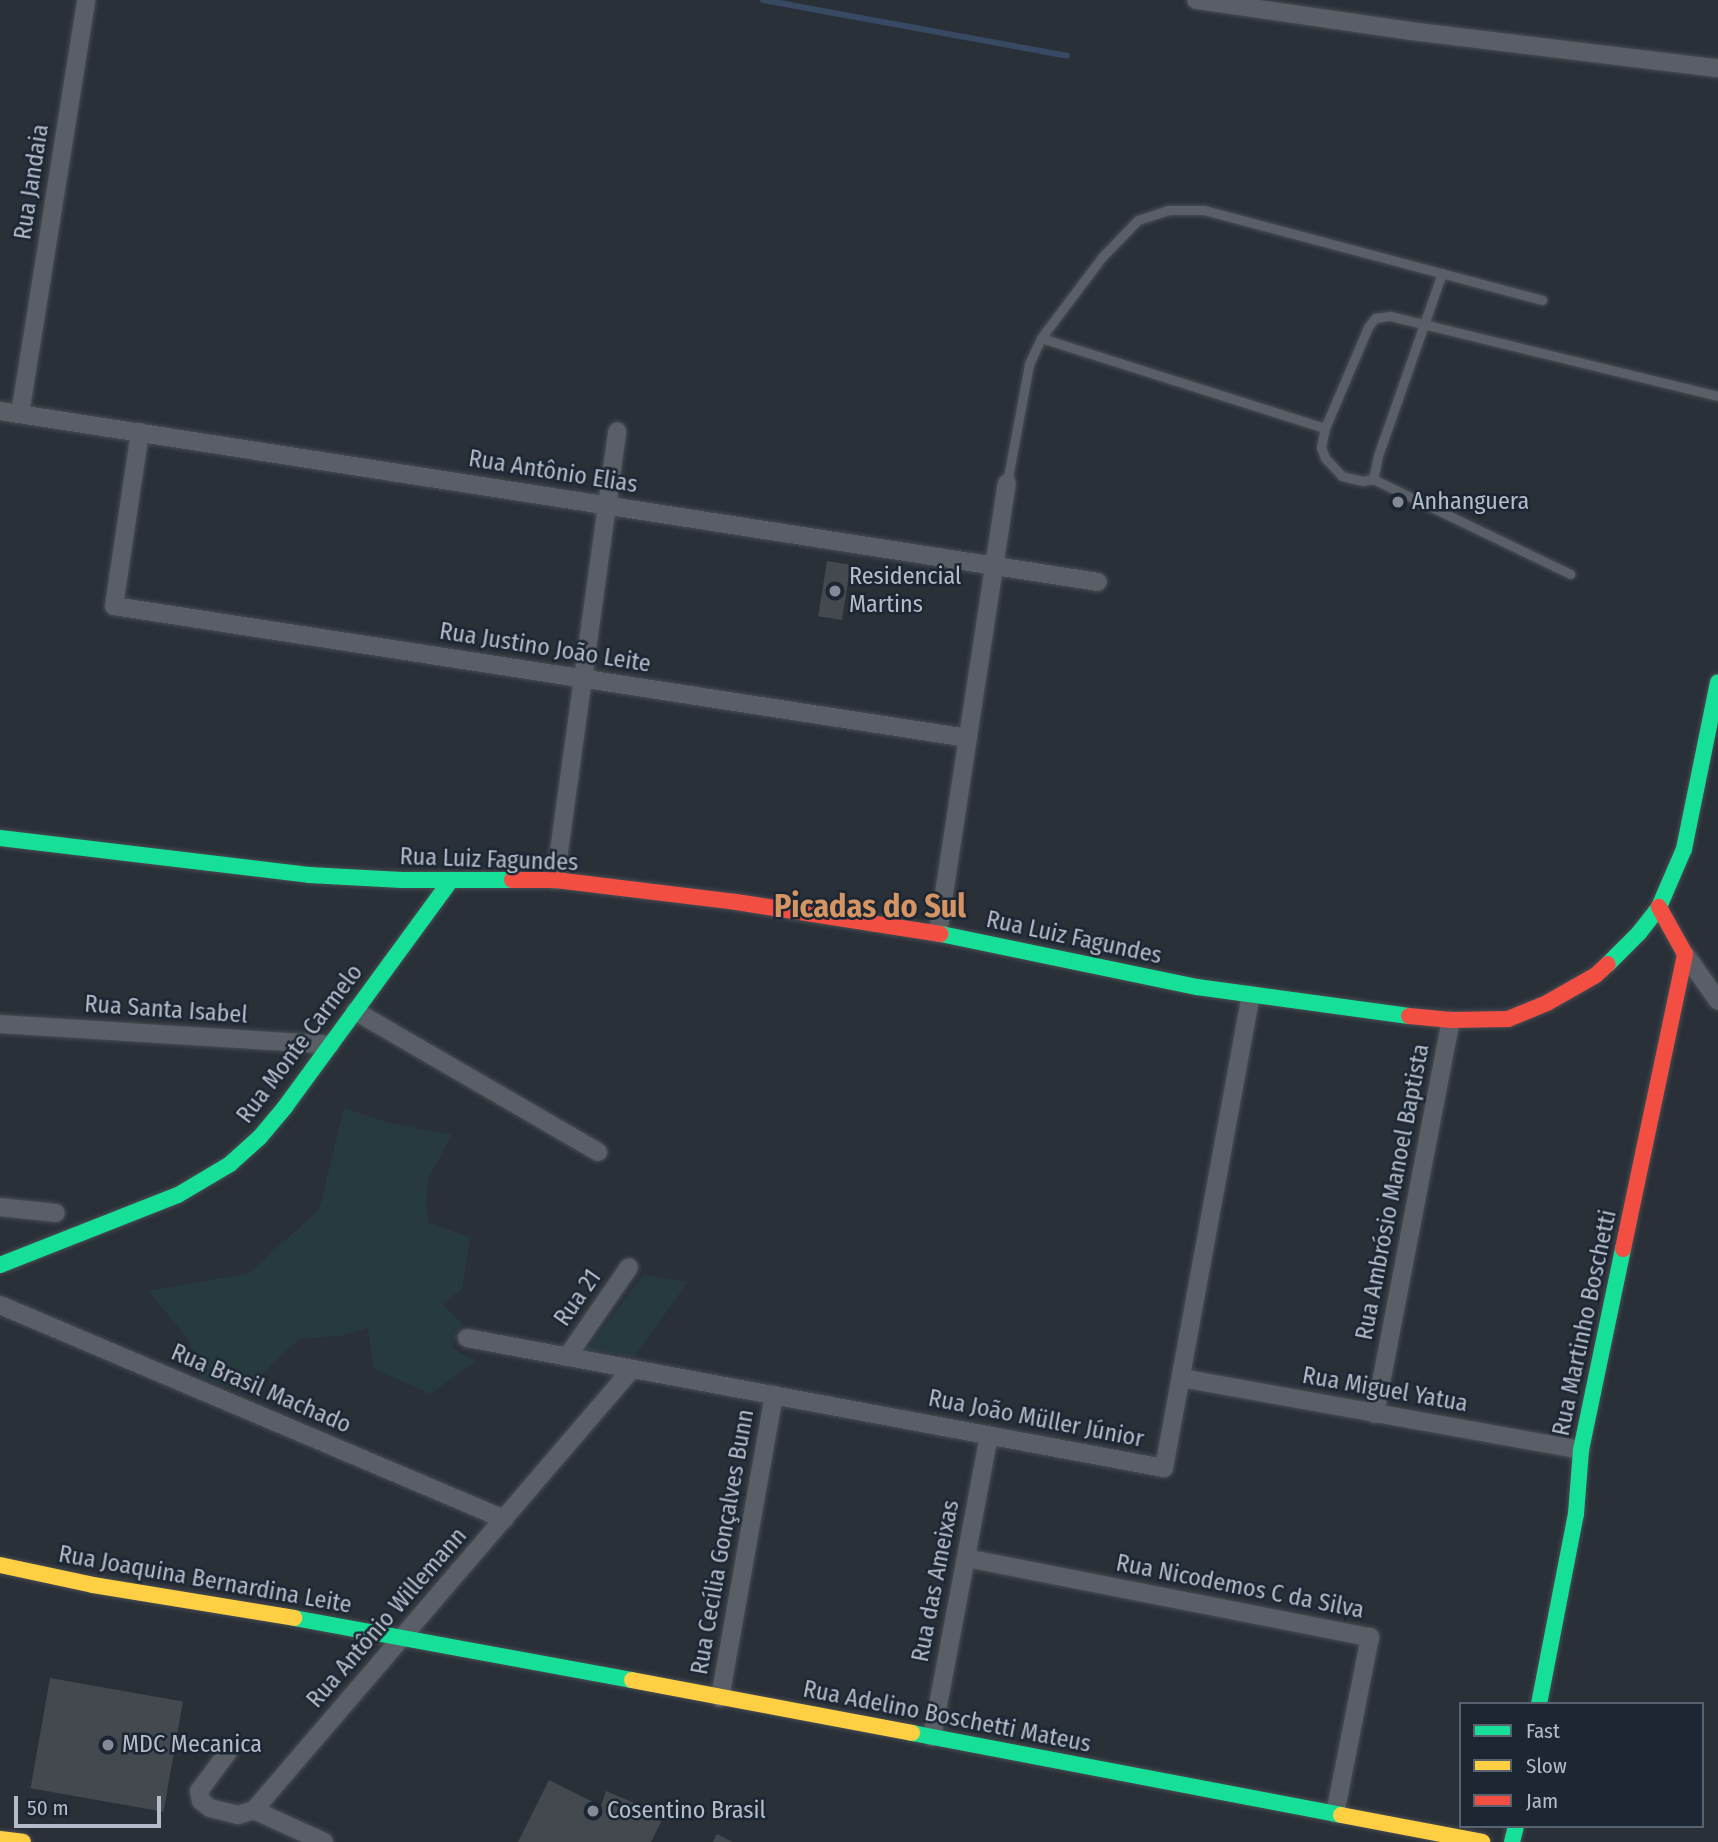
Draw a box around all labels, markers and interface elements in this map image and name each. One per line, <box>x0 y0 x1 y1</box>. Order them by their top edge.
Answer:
street label: Rua Jandaia <box>9 122 55 242</box>
street label: Rua Antônio Elias <box>466 444 640 500</box>
place label: Anhanguera <box>1412 488 1529 516</box>
marker: Anhanguera <box>1390 494 1406 510</box>
place label: Residencial Martins <box>849 563 961 619</box>
marker: Residencial Martins <box>827 583 843 599</box>
street label: Rua Justino João Leite <box>437 617 653 679</box>
street label: Rua Luiz Fagundes <box>399 842 579 878</box>
district label: Picadas do Sul <box>774 887 966 925</box>
street label: Rua Luiz Fagundes <box>984 905 1164 971</box>
street label: Rua Monte Carmelo <box>231 959 369 1129</box>
street label: Rua Santa Isabel <box>83 990 249 1030</box>
street label: Rua Ambrósio Manoel Baptista <box>1350 1042 1436 1342</box>
street label: Rua Martinho Boschetti <box>1547 1207 1623 1439</box>
street label: Rua 21 <box>548 1264 608 1332</box>
street label: Rua Brasil Machado <box>167 1338 355 1440</box>
street label: Rua Miguel Yatua <box>1300 1361 1470 1419</box>
street label: Rua João Müller Júnior <box>926 1384 1146 1454</box>
street label: Rua Cecília Gonçalves Bunn <box>685 1407 761 1677</box>
street label: Rua das Ameixas <box>906 1498 966 1664</box>
street label: Rua Antônio Willemann <box>301 1522 473 1714</box>
street label: Rua Joaquina Bernardina Leite <box>56 1540 354 1620</box>
street label: Rua Nicodemos C da Silva <box>1114 1549 1366 1625</box>
street label: Rua Adelino Boschetti Mateus <box>801 1675 1093 1759</box>
legend <box>1459 1702 1704 1828</box>
text: Fast <box>1526 1718 1560 1744</box>
place label: MDC Mecanica <box>122 1731 262 1759</box>
marker: MDC Mecanica <box>100 1737 116 1753</box>
text: Slow <box>1526 1753 1567 1779</box>
scale bar <box>18 1783 164 1827</box>
text: Jam <box>1526 1788 1558 1814</box>
text: 50 m <box>27 1795 69 1821</box>
place label: Cosentino Brasil <box>607 1797 766 1825</box>
marker: Cosentino Brasil <box>585 1803 601 1819</box>

